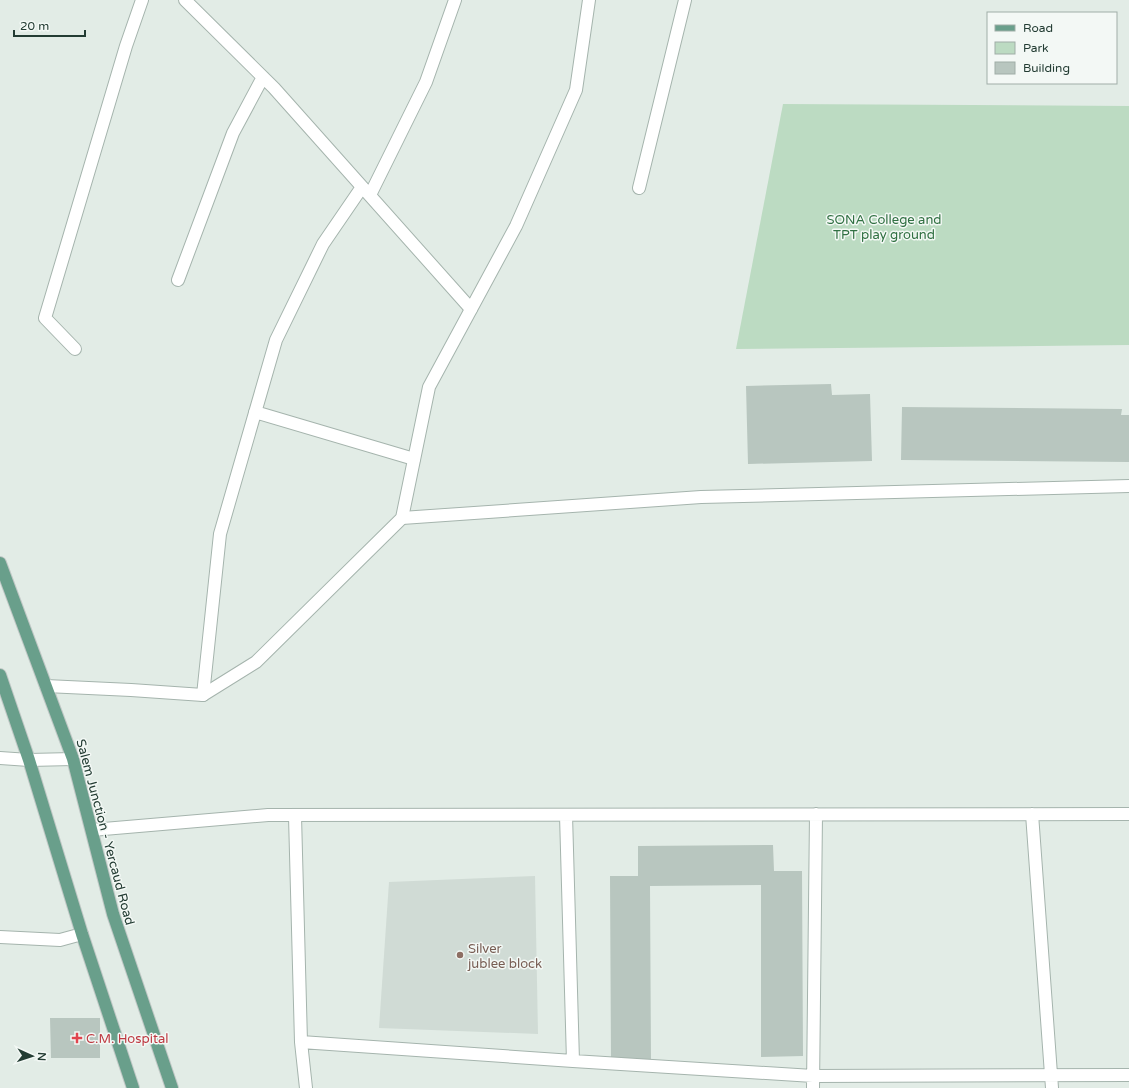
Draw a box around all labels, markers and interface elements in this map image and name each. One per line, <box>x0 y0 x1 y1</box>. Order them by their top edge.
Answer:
scale bar <box>14 12 85 38</box>
legend <box>987 12 1117 84</box>
text: 20 m <box>20 19 49 33</box>
text: Road <box>1023 21 1053 35</box>
text: Park <box>1023 41 1049 55</box>
text: Building <box>1023 61 1070 75</box>
park label: SONA College and TPT play ground <box>826 212 942 243</box>
street label: Salem Junction - Yercaud Road <box>72 737 138 927</box>
place label: Silver jublee block <box>467 941 542 972</box>
marker: Silver jublee block <box>455 950 465 960</box>
place label: C.M. Hospital <box>86 1031 168 1047</box>
marker: C.M. Hospital <box>71 1032 83 1044</box>
north arrow <box>12 1036 52 1076</box>
text: N <box>35 1052 48 1061</box>

